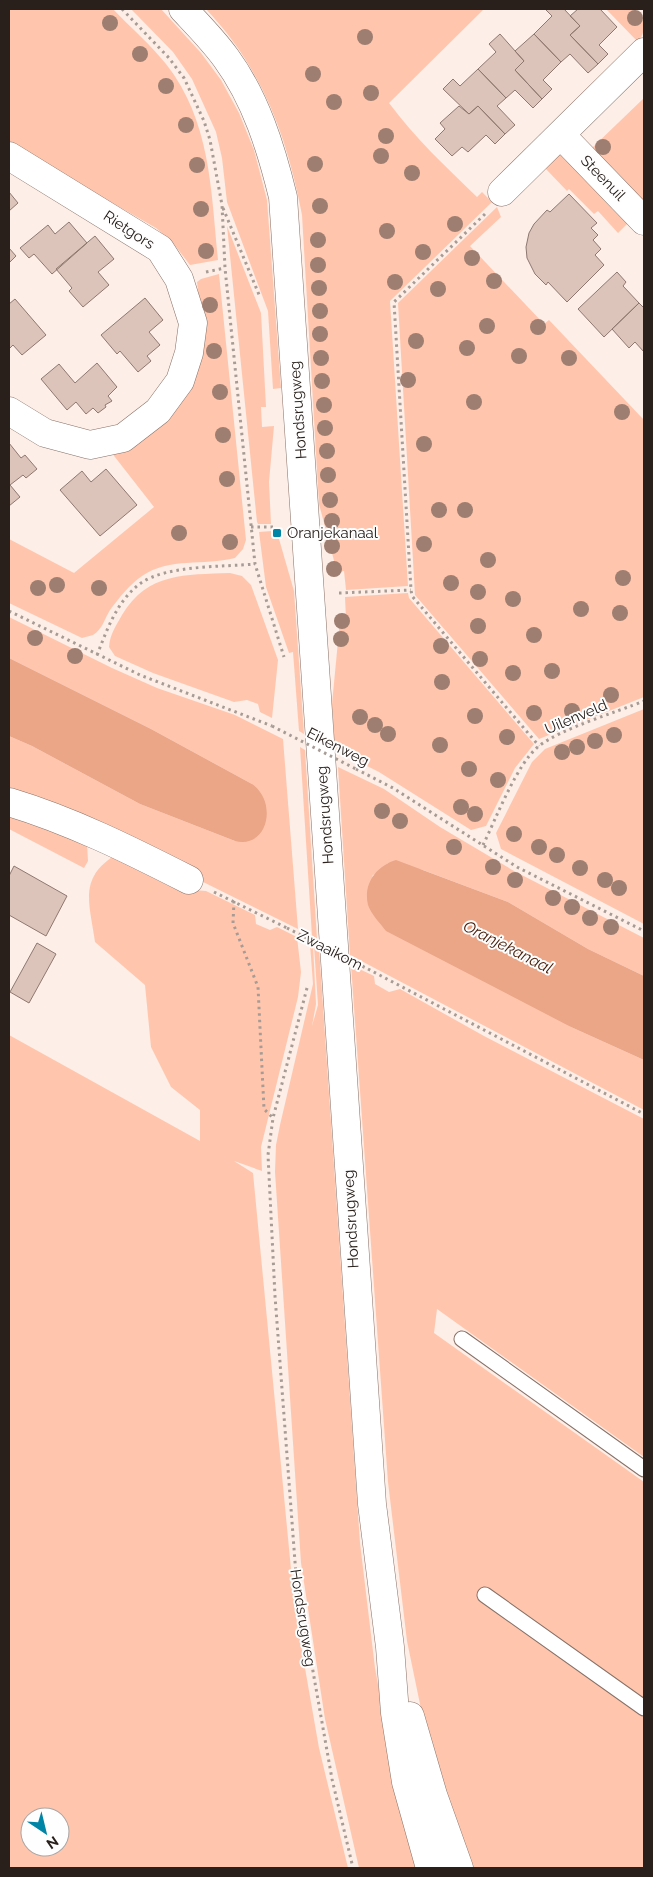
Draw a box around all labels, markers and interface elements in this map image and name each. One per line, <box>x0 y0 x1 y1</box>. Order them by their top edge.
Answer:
street label: Steenuil <box>577 151 630 205</box>
street label: Rietgors <box>100 207 158 253</box>
street label: Hondsrugweg <box>286 360 310 460</box>
place label: Oranjekanaal <box>287 524 379 542</box>
marker: Oranjekanaal <box>271 527 283 539</box>
street label: Uilenveld <box>542 696 610 738</box>
street label: Eikenweg <box>304 724 372 770</box>
street label: Hondsrugweg <box>313 765 337 865</box>
water label: Oranjekanaal <box>460 916 556 978</box>
street label: Zwaaikom <box>294 926 366 974</box>
street label: Hondsrugweg <box>339 1169 363 1269</box>
street label: Hondsrugweg <box>286 1568 320 1668</box>
north arrow <box>20 1807 70 1857</box>
text: N <box>43 1833 61 1852</box>

